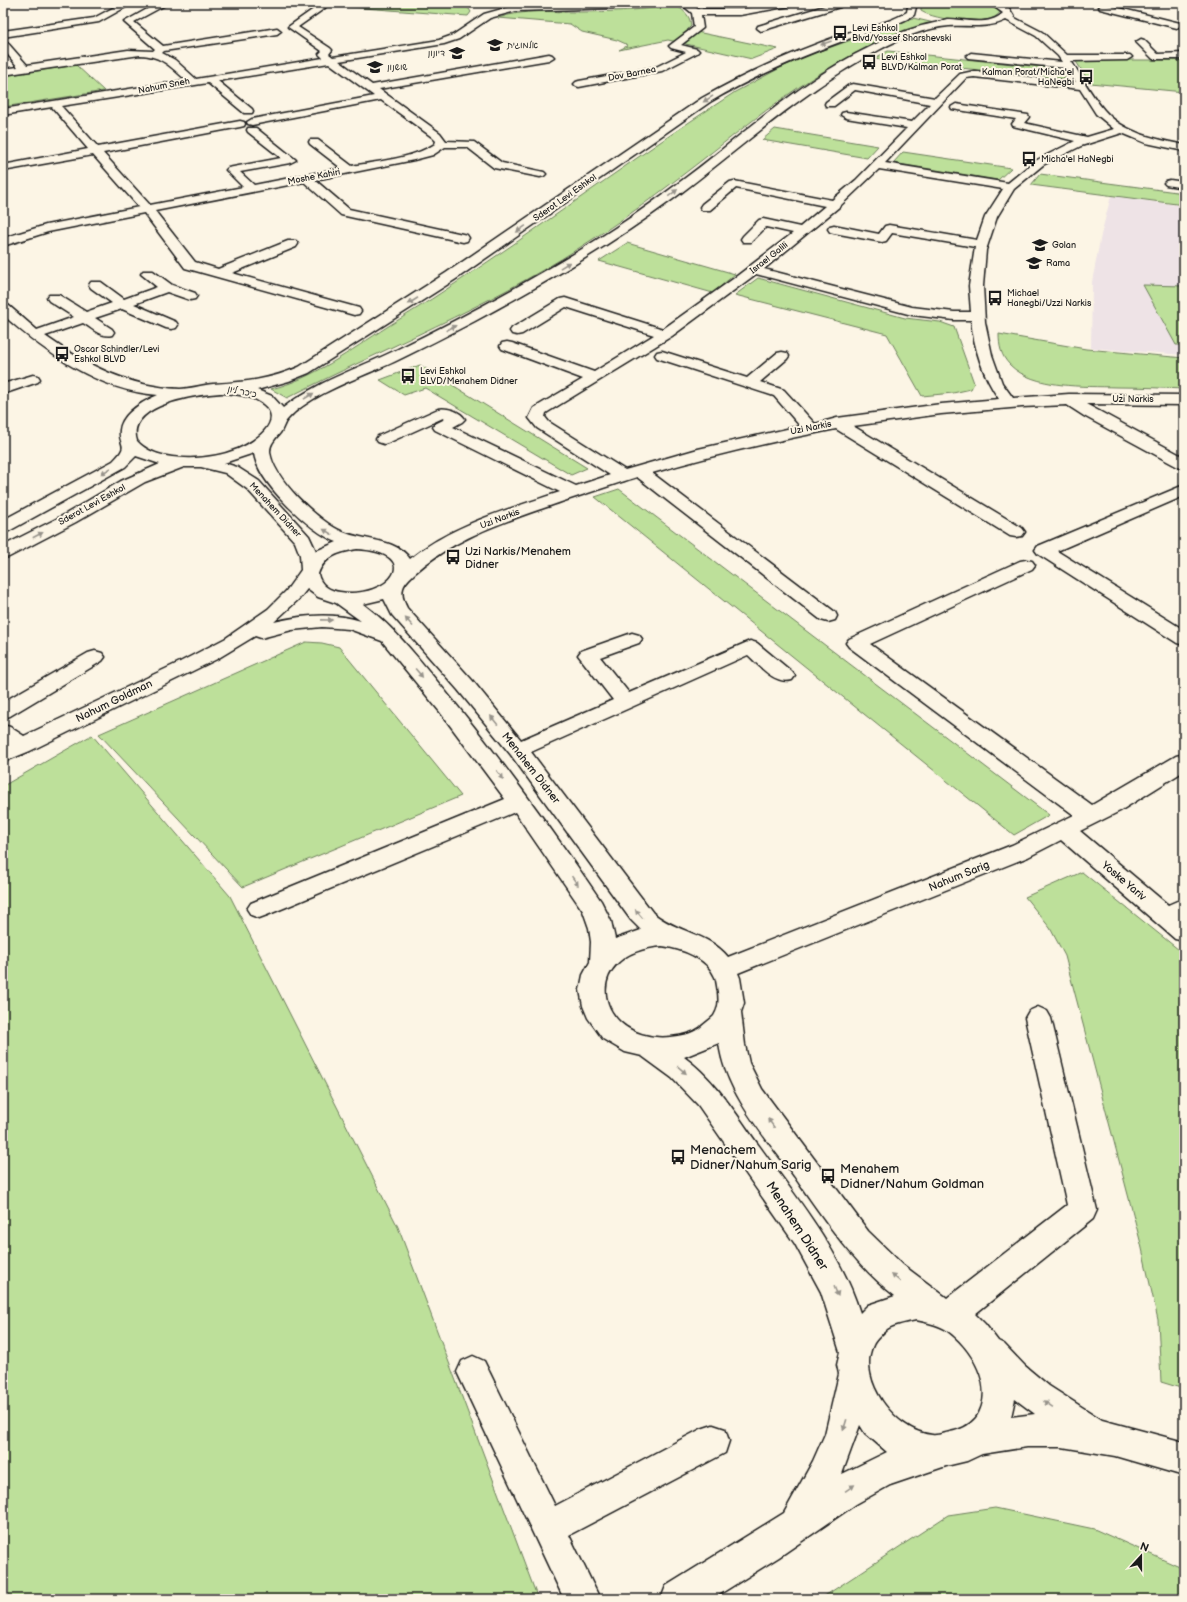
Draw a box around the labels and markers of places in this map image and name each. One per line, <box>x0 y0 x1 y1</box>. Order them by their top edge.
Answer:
place label: Levi Eshkol Blvd/Yossef Sharshevski <box>852 23 951 44</box>
bus stop icon: Levi Eshkol Blvd/Yossef Sharshevski <box>831 24 849 42</box>
school or university icon: אלמוגית <box>486 36 504 54</box>
place label: אלמוגית <box>506 40 539 51</box>
school or university icon: דיונון <box>448 44 466 62</box>
place label: דיונון <box>428 48 445 59</box>
place label: Levi Eshkol BLVD/Kalman Porat <box>881 52 962 73</box>
bus stop icon: Levi Eshkol BLVD/Kalman Porat <box>860 53 878 71</box>
school or university icon: שושנון <box>366 58 384 76</box>
place label: שושנון <box>387 62 408 73</box>
place label: Kalman Porat/Micha'el HaNegbi <box>982 67 1074 88</box>
bus stop icon: Kalman Porat/Micha'el HaNegbi <box>1077 68 1095 86</box>
bus stop icon: Micha'el HaNegbi <box>1020 150 1038 168</box>
place label: Micha'el HaNegbi <box>1041 154 1114 165</box>
school or university icon: Golan <box>1031 236 1049 254</box>
place label: Golan <box>1052 240 1076 251</box>
school or university icon: Rama <box>1025 254 1043 272</box>
place label: Rama <box>1046 258 1070 269</box>
place label: Michael Hanegbi/Uzzi Narkis <box>1007 288 1092 309</box>
bus stop icon: Michael Hanegbi/Uzzi Narkis <box>986 289 1004 307</box>
place label: Oscar Schindler/Levi Eshkol BLVD <box>74 344 159 365</box>
bus stop icon: Oscar Schindler/Levi Eshkol BLVD <box>53 345 71 363</box>
place label: Levi Eshkol BLVD/Menahem Didner <box>420 366 518 387</box>
bus stop icon: Levi Eshkol BLVD/Menahem Didner <box>399 367 417 385</box>
place label: Uzi Narkis/Menahem Didner <box>465 545 571 571</box>
bus stop icon: Uzi Narkis/Menahem Didner <box>444 548 462 566</box>
place label: Menachem Didner/Nahum Sarig <box>690 1142 812 1173</box>
bus stop icon: Menachem Didner/Nahum Sarig <box>669 1148 687 1166</box>
place label: Menahem Didner/Nahum Goldman <box>840 1161 984 1192</box>
bus stop icon: Menahem Didner/Nahum Goldman <box>819 1167 837 1185</box>

